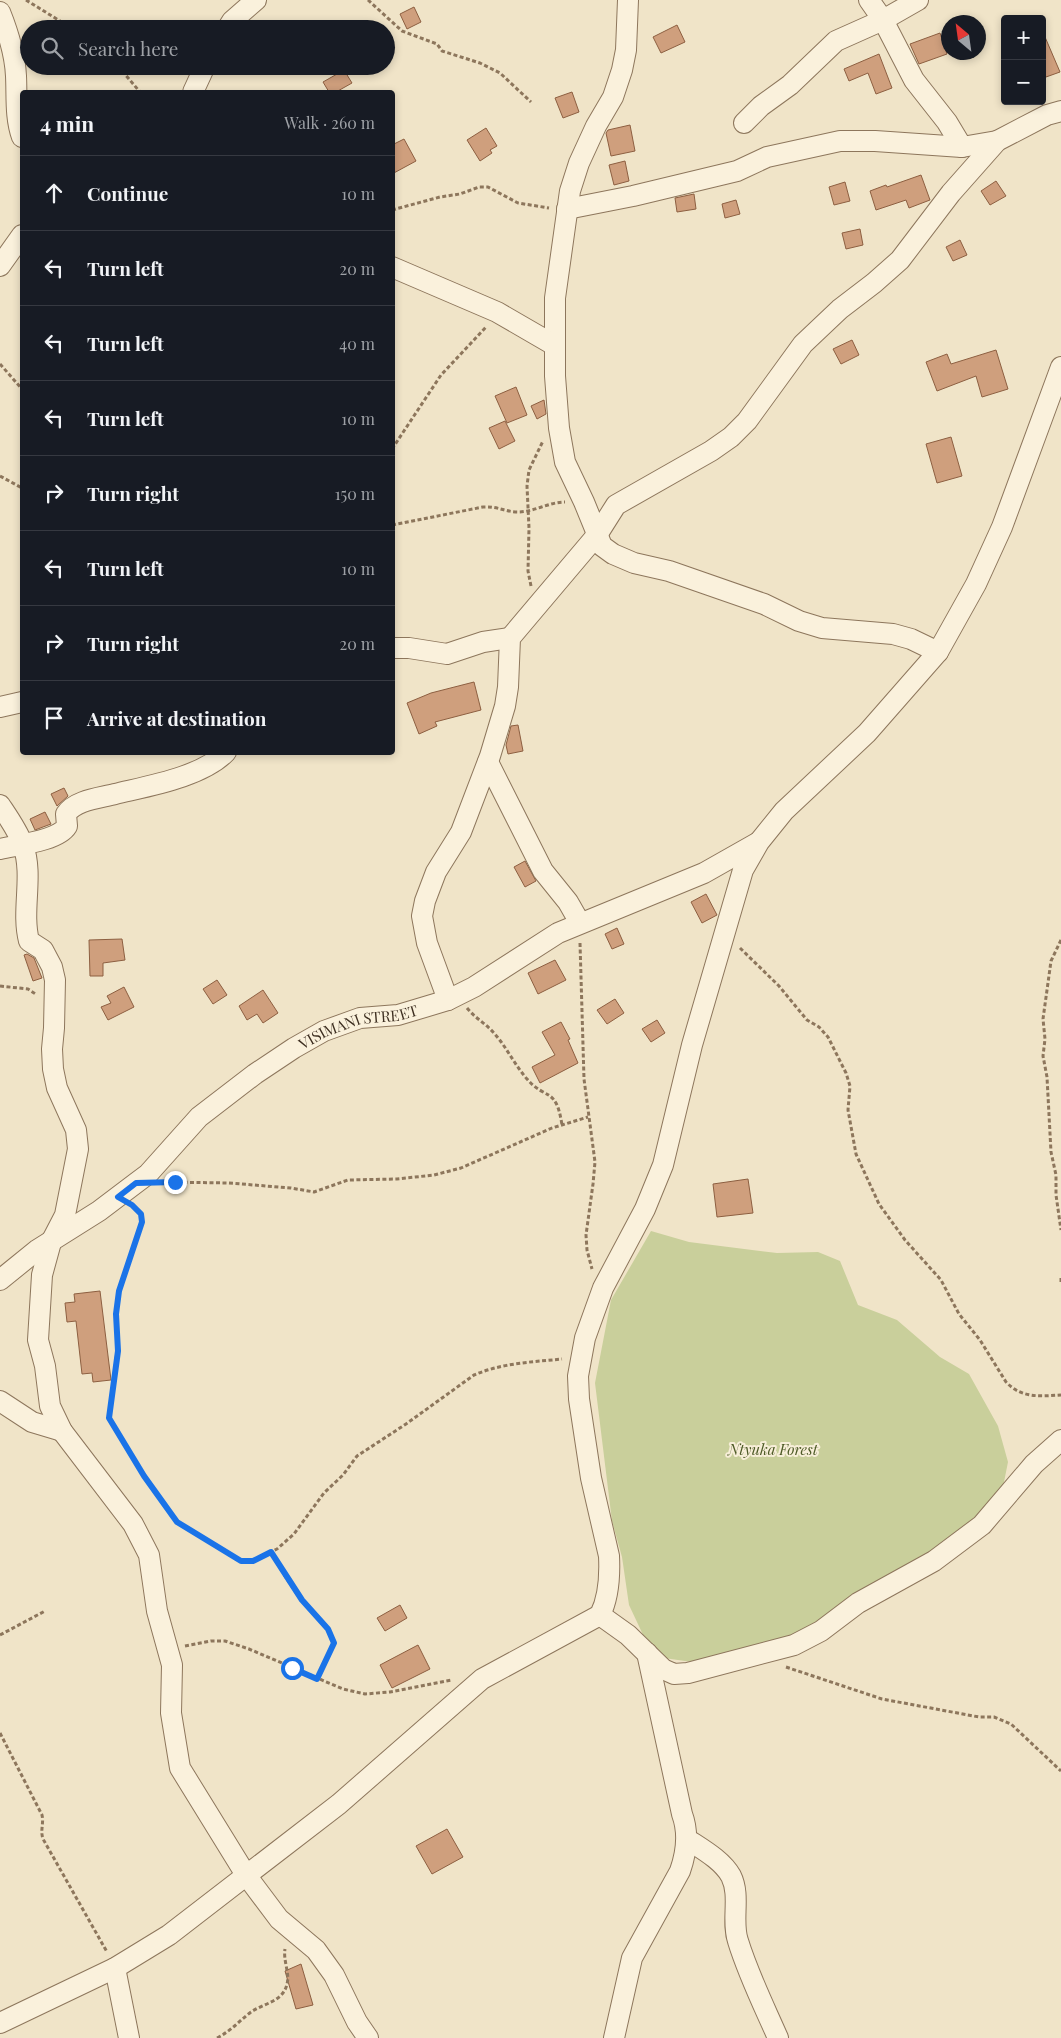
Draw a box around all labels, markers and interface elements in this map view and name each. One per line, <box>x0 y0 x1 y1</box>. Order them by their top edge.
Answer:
north arrow <box>941 15 986 60</box>
map controls <box>1001 15 1046 105</box>
button: + <box>1001 15 1046 60</box>
search box <box>20 20 395 75</box>
icon: search <box>38 34 66 62</box>
text: Search here <box>78 35 178 61</box>
button: − <box>1001 60 1046 105</box>
text: 4 min <box>40 109 94 137</box>
text: Walk · 260 m <box>284 112 375 133</box>
icon: ahead <box>40 179 68 207</box>
text: Continue <box>87 180 168 206</box>
text: 10 m <box>341 183 375 204</box>
icon: left <box>40 254 68 282</box>
text: Turn left <box>87 255 164 281</box>
text: 20 m <box>340 258 375 279</box>
icon: left <box>40 329 68 357</box>
text: Turn left <box>87 330 164 356</box>
text: 40 m <box>339 333 375 354</box>
icon: left <box>40 404 68 432</box>
text: Turn left <box>87 405 164 431</box>
text: 10 m <box>341 408 375 429</box>
icon: right <box>40 479 68 507</box>
text: Turn right <box>87 480 179 506</box>
text: 150 m <box>335 483 375 504</box>
icon: left <box>40 554 68 582</box>
text: Turn left <box>87 555 164 581</box>
text: 10 m <box>341 558 375 579</box>
icon: right <box>40 629 68 657</box>
text: Turn right <box>87 630 179 656</box>
text: 20 m <box>340 633 375 654</box>
icon: arrive <box>40 704 68 732</box>
text: Arrive at destination <box>87 705 267 731</box>
street label: VISIMANI STREET <box>294 1000 420 1054</box>
route end <box>164 1171 187 1194</box>
park label: Ntyuka Forest <box>726 1439 819 1459</box>
route start <box>281 1657 304 1680</box>

